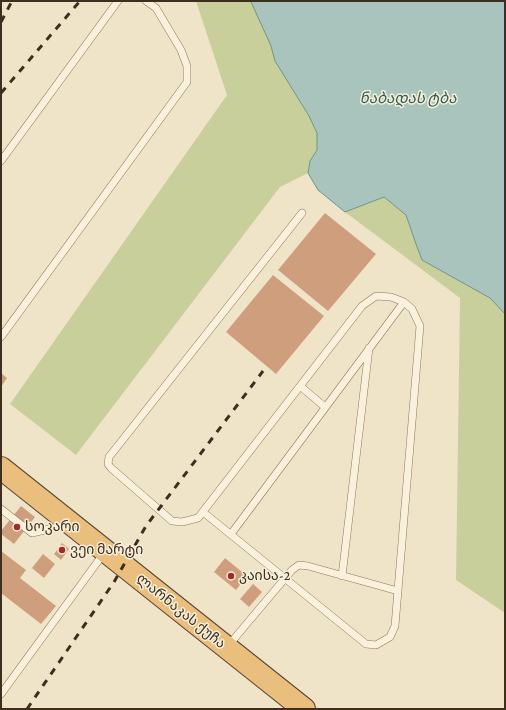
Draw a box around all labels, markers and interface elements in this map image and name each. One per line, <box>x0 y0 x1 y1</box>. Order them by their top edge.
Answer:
water label: ნაბადას ტბა <box>360 89 456 107</box>
place label: სოკარი <box>25 519 80 535</box>
marker: სოკარი <box>12 522 22 532</box>
place label: ვეი მარტი <box>70 542 143 558</box>
marker: ვეი მარტი <box>57 545 67 555</box>
place label: კაისა-2 <box>239 568 290 584</box>
street label: ლარნაკას ქუჩა <box>133 570 229 652</box>
marker: კაისა-2 <box>226 571 236 581</box>

